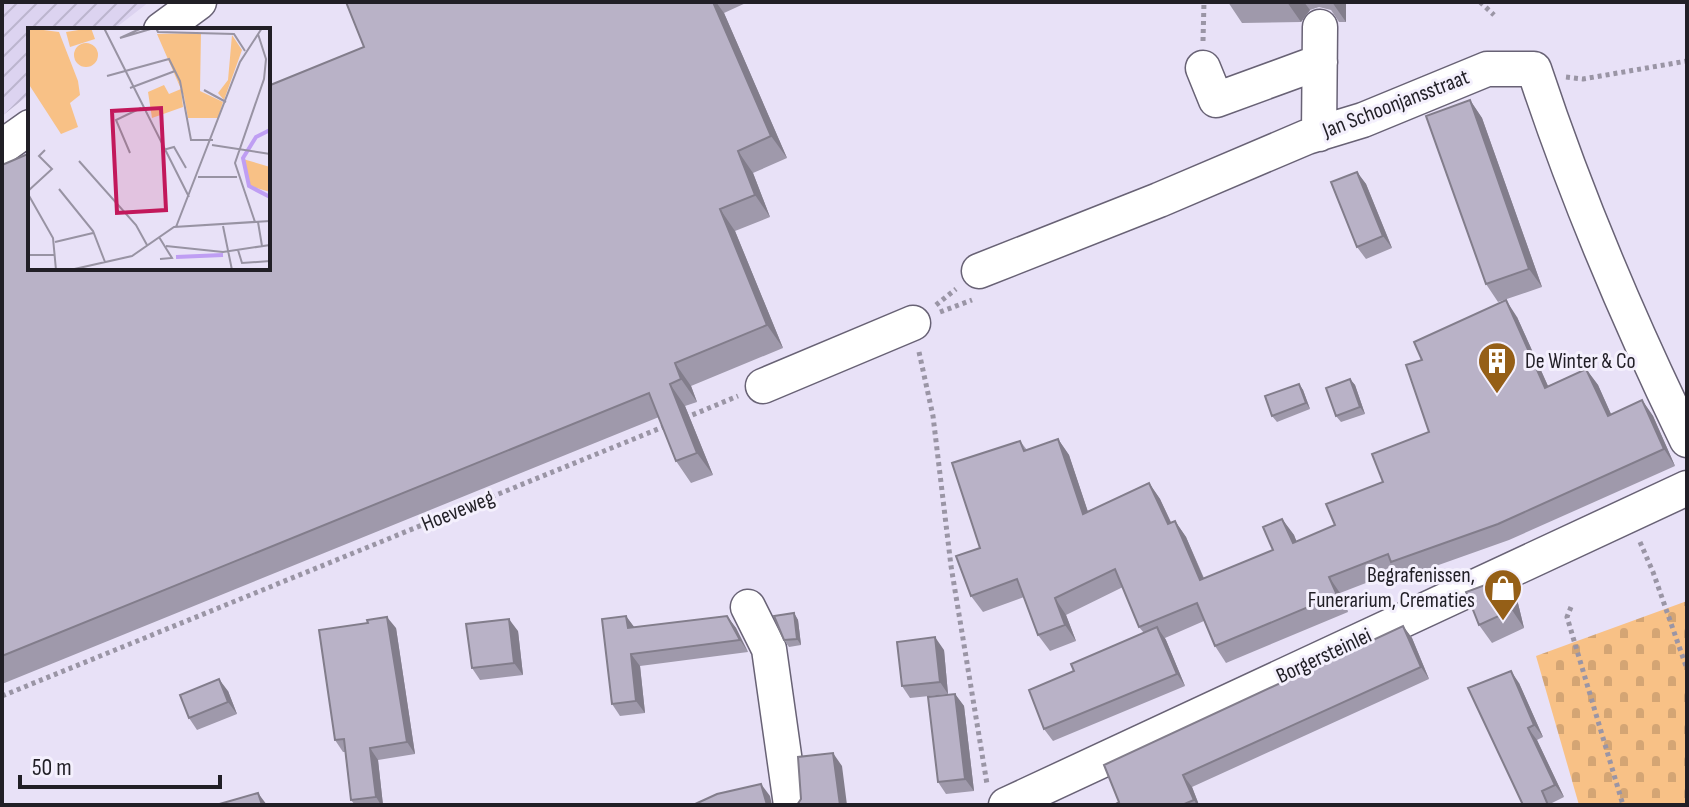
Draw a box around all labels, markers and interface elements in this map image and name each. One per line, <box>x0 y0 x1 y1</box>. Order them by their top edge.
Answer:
inset map <box>28 28 270 270</box>
street label: Jan Schoonjansstraat <box>1318 64 1473 145</box>
building icon: De Winter & Co <box>1476 340 1518 395</box>
place label: De Winter & Co <box>1525 348 1636 375</box>
street label: Hoeveweg <box>418 484 498 538</box>
place label: Begrafenissen, Funerarium, Crematies <box>1308 562 1475 614</box>
shop icon: Begrafenissen, Funerarium, Crematies <box>1482 567 1524 622</box>
street label: Borgersteinlei <box>1272 622 1376 690</box>
scale bar <box>20 739 220 789</box>
text: 50 m <box>32 753 72 782</box>

